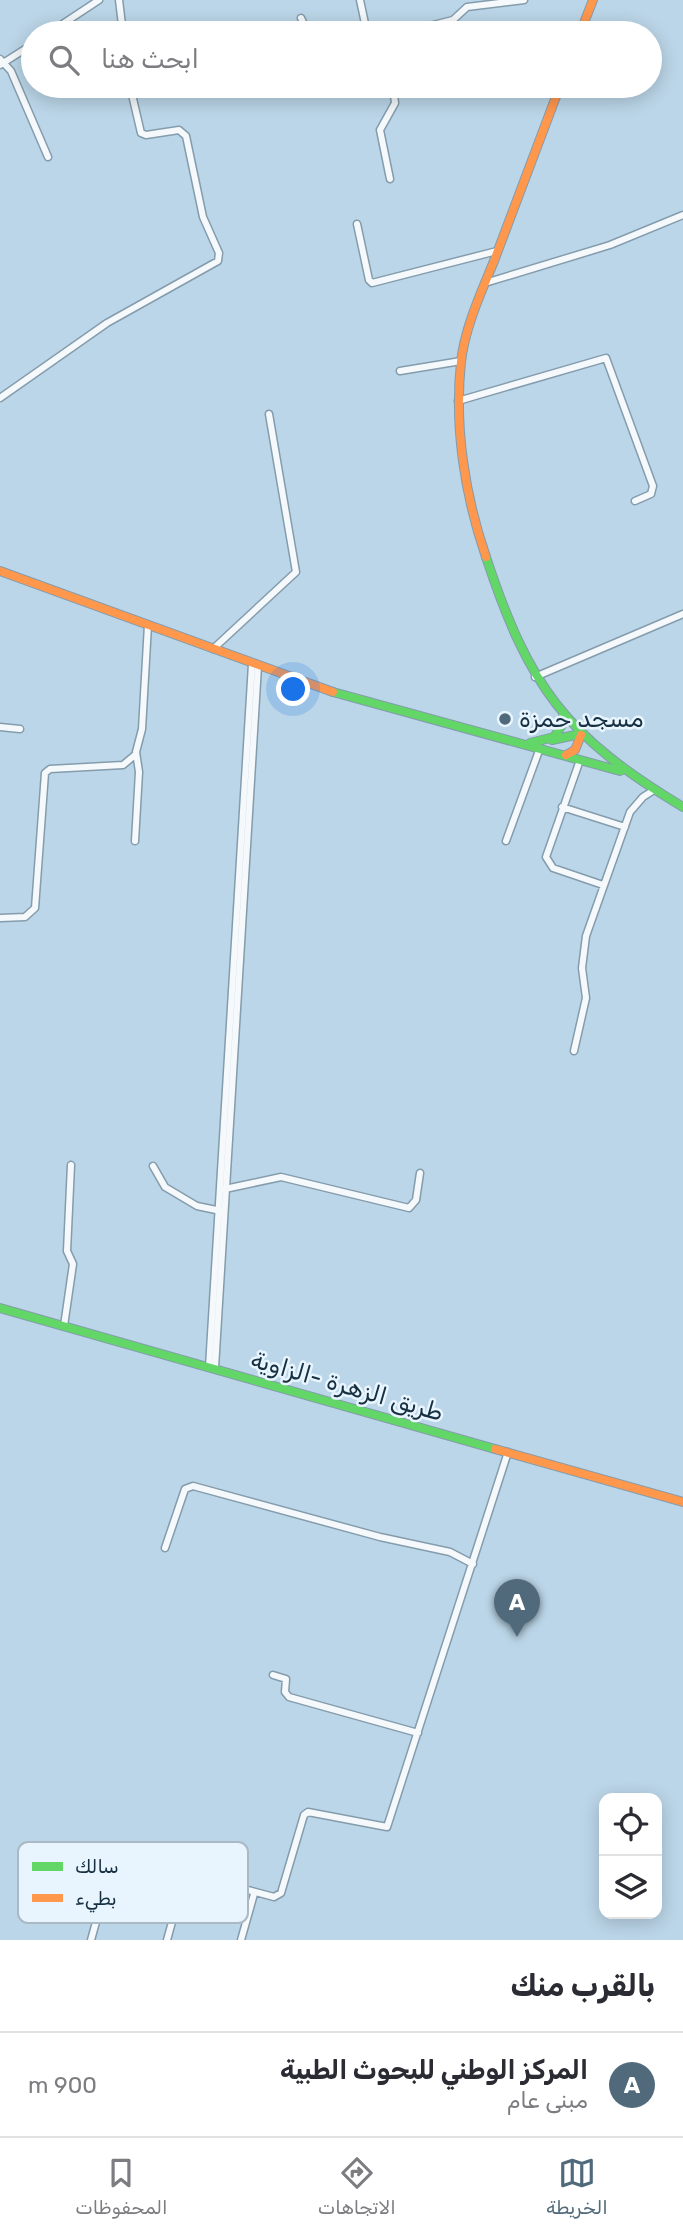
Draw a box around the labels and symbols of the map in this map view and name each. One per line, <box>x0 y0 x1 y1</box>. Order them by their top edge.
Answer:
your location <box>276 672 310 706</box>
place label: مسجد حمزة <box>519 705 643 733</box>
marker: مسجد حمزة <box>497 711 513 727</box>
street label: طريق الزهرة -الزاوية <box>248 1345 446 1427</box>
pin: A <box>494 1579 540 1637</box>
legend <box>18 1842 248 1923</box>
text: سالك <box>75 1855 119 1878</box>
text: بطيء <box>75 1887 117 1913</box>

